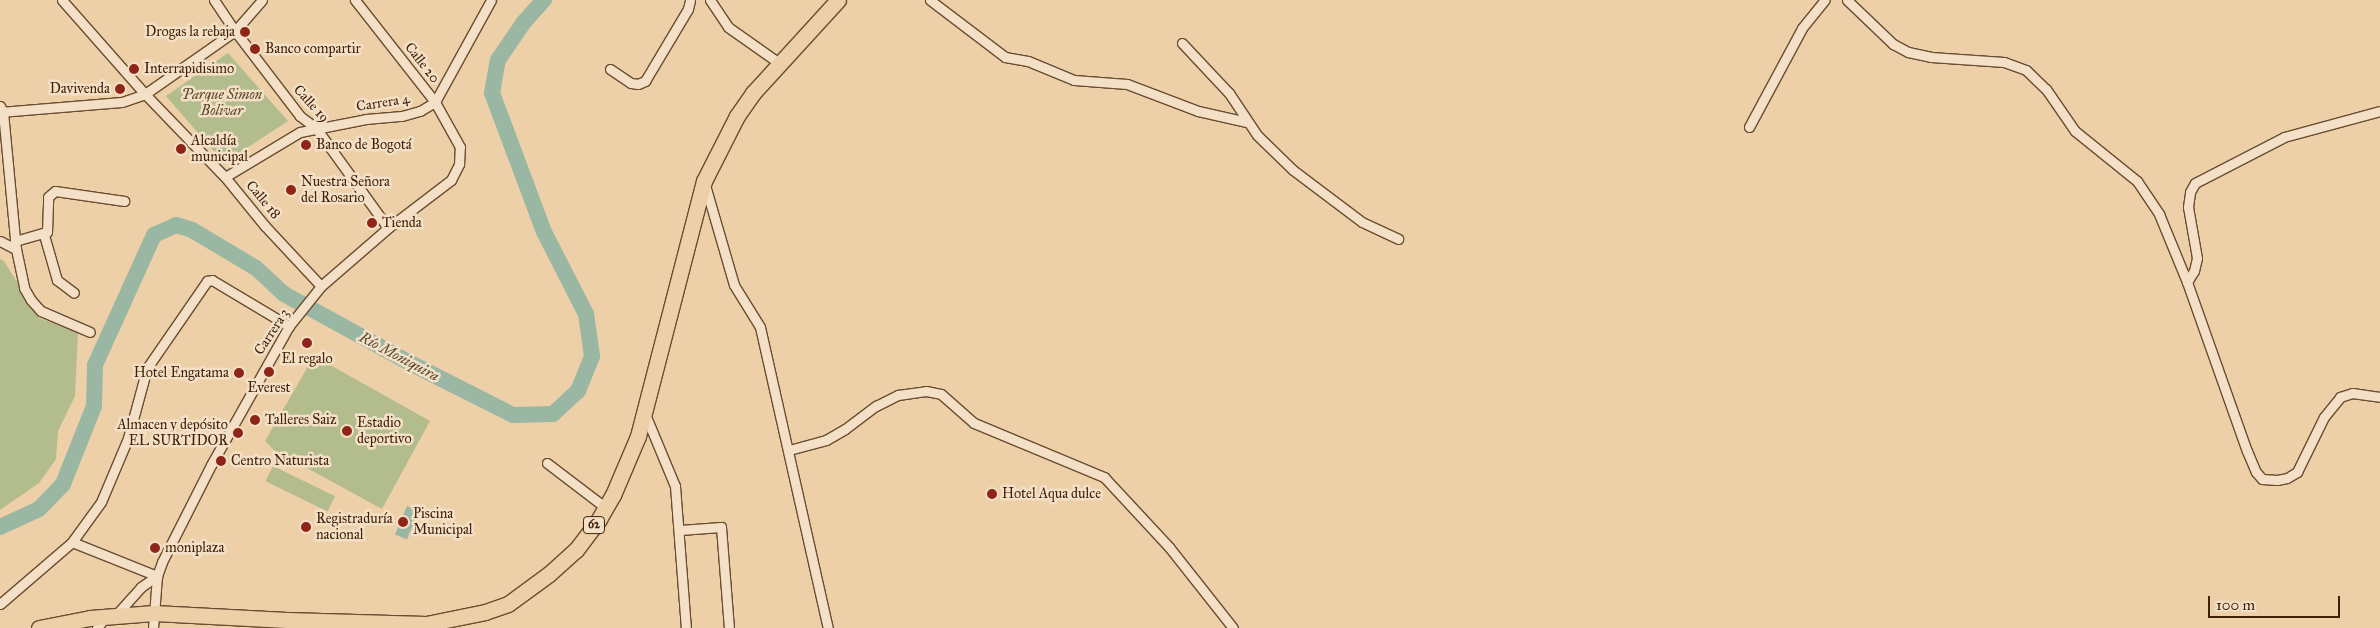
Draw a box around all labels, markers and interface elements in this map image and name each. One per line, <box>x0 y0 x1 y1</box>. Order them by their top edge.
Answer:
place label: Drogas la rebaja <box>145 24 235 40</box>
marker: Drogas la rebaja <box>239 26 251 38</box>
street label: Calle 20 <box>401 39 443 87</box>
place label: Banco compartir <box>265 41 361 57</box>
marker: Banco compartir <box>249 43 261 55</box>
place label: Interrapidisimo <box>144 61 234 77</box>
marker: Interrapidisimo <box>128 63 140 75</box>
place label: Davivenda <box>50 81 110 97</box>
street label: Calle 19 <box>290 82 332 126</box>
marker: Davivenda <box>114 83 126 95</box>
park label: Parque Simon Bolivar <box>182 87 262 120</box>
street label: Carrera 4 <box>355 91 411 115</box>
place label: Alcaldía municipal <box>191 133 248 166</box>
place label: Banco de Bogotá <box>316 137 412 153</box>
marker: Banco de Bogotá <box>300 139 312 151</box>
marker: Alcaldía municipal <box>175 143 187 155</box>
place label: Nuestra Señora del Rosario <box>301 174 390 206</box>
street label: Calle 18 <box>242 177 284 223</box>
marker: Nuestra Señora del Rosario <box>285 184 297 196</box>
place label: Tienda <box>382 215 422 231</box>
marker: Tienda <box>366 217 378 229</box>
street label: Carrera 3 <box>251 306 293 358</box>
water label: Río Moniquira <box>356 328 442 386</box>
marker: El regalo <box>301 337 313 349</box>
place label: El regalo <box>281 351 333 367</box>
place label: Hotel Engatama <box>134 365 229 381</box>
marker: Everest <box>263 366 275 378</box>
marker: Hotel Engatama <box>233 367 245 379</box>
place label: Everest <box>247 380 291 396</box>
place label: Talleres Saiz <box>265 412 336 428</box>
marker: Talleres Saiz <box>249 414 261 426</box>
place label: Estadio deportivo <box>357 415 412 448</box>
place label: Almacen y depósito EL SURTIDOR <box>117 417 228 450</box>
marker: Estadio deportivo <box>341 425 353 437</box>
marker: Almacen y depósito EL SURTIDOR <box>232 427 244 439</box>
place label: Centro Naturista <box>231 453 329 469</box>
marker: Centro Naturista <box>215 455 227 467</box>
place label: Hotel Aqua dulce <box>1002 486 1101 502</box>
marker: Hotel Aqua dulce <box>986 488 998 500</box>
place label: Piscina Municipal <box>413 506 473 538</box>
place label: Registraduría nacional <box>316 511 393 544</box>
marker: Piscina Municipal <box>397 516 409 528</box>
road number: 62 <box>583 516 605 534</box>
marker: Registraduría nacional <box>300 521 312 533</box>
place label: moniplaza <box>165 540 224 556</box>
marker: moniplaza <box>149 542 161 554</box>
scale bar <box>2210 586 2342 618</box>
text: 100 m <box>2216 596 2255 614</box>

